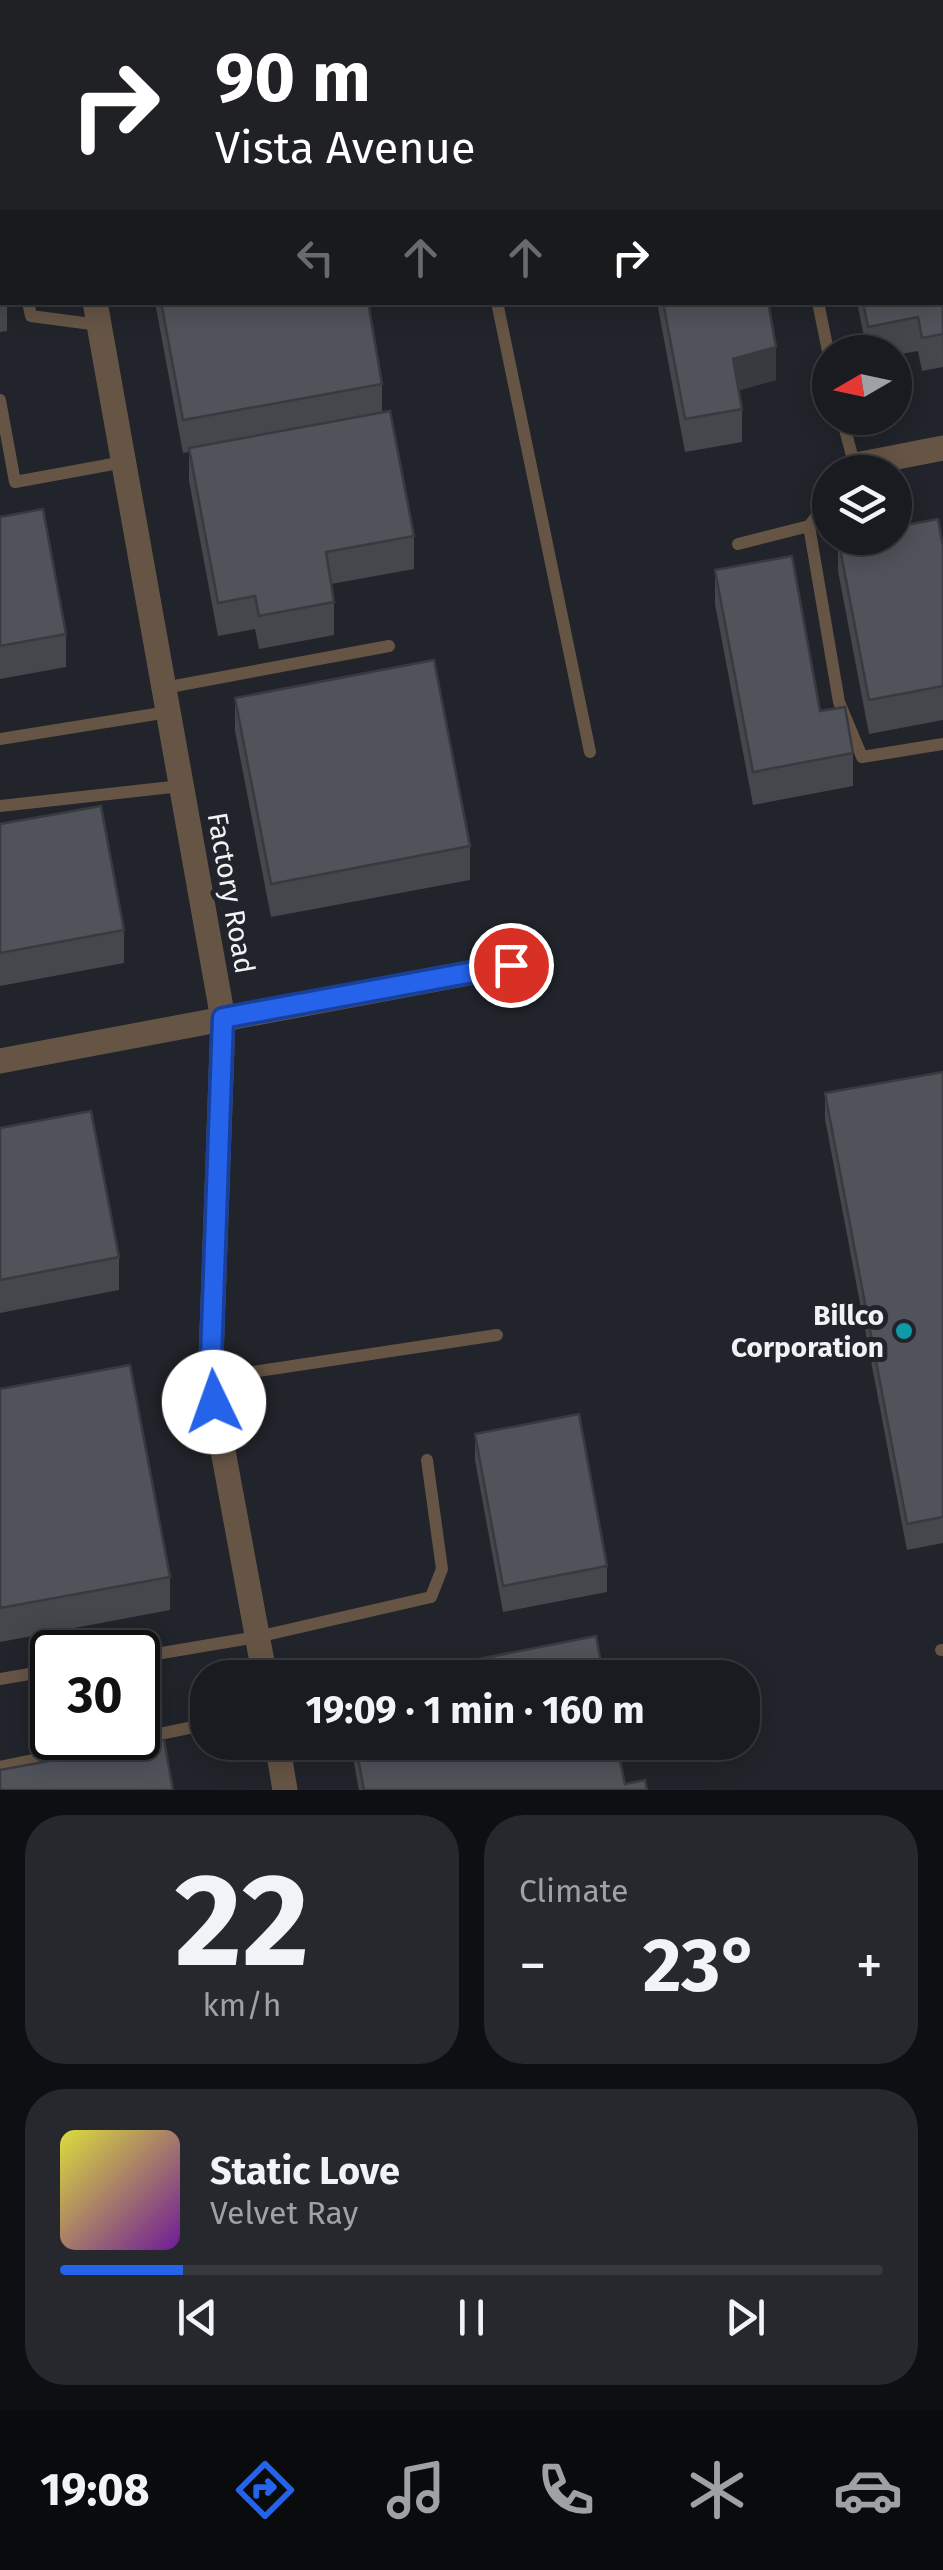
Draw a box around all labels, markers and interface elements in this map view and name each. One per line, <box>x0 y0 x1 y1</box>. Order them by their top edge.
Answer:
text: 90 m <box>215 36 371 120</box>
icon: right <box>50 40 180 170</box>
text: Vista Avenue <box>215 121 475 175</box>
icon: left <box>288 230 343 285</box>
icon: ahead <box>393 230 448 285</box>
icon: ahead <box>498 230 553 285</box>
icon: right <box>603 230 658 285</box>
north arrow <box>812 335 912 435</box>
map controls <box>812 335 912 555</box>
button: layers <box>812 455 912 555</box>
street label: Factory Road <box>201 810 261 976</box>
pin <box>469 923 554 1008</box>
icon: arrive <box>484 938 539 993</box>
place label: Billco Corporation <box>731 1299 884 1364</box>
marker: Billco Corporation <box>893 1320 915 1342</box>
position arrow <box>162 1350 266 1454</box>
speed limit sign: 30 <box>30 1630 160 1760</box>
text: 19:09 · 1 min · 160 m <box>305 1687 645 1733</box>
text: 22 <box>175 1843 309 1999</box>
text: Climate <box>519 1872 628 1910</box>
text: 23° <box>643 1921 759 2011</box>
text: − <box>519 1933 547 1999</box>
text: + <box>856 1933 883 1999</box>
text: km/h <box>202 1986 282 2024</box>
text: Static Love <box>210 2148 400 2194</box>
text: Velvet Ray <box>210 2194 358 2232</box>
icon: previous <box>170 2290 225 2345</box>
icon: pause <box>444 2290 499 2345</box>
icon: next <box>718 2290 773 2345</box>
icon: directions <box>230 2455 300 2525</box>
icon: music <box>381 2455 451 2525</box>
icon: phone <box>531 2455 601 2525</box>
icon: climate <box>682 2455 752 2525</box>
icon: car <box>833 2455 903 2525</box>
text: 19:08 <box>40 2463 150 2517</box>

